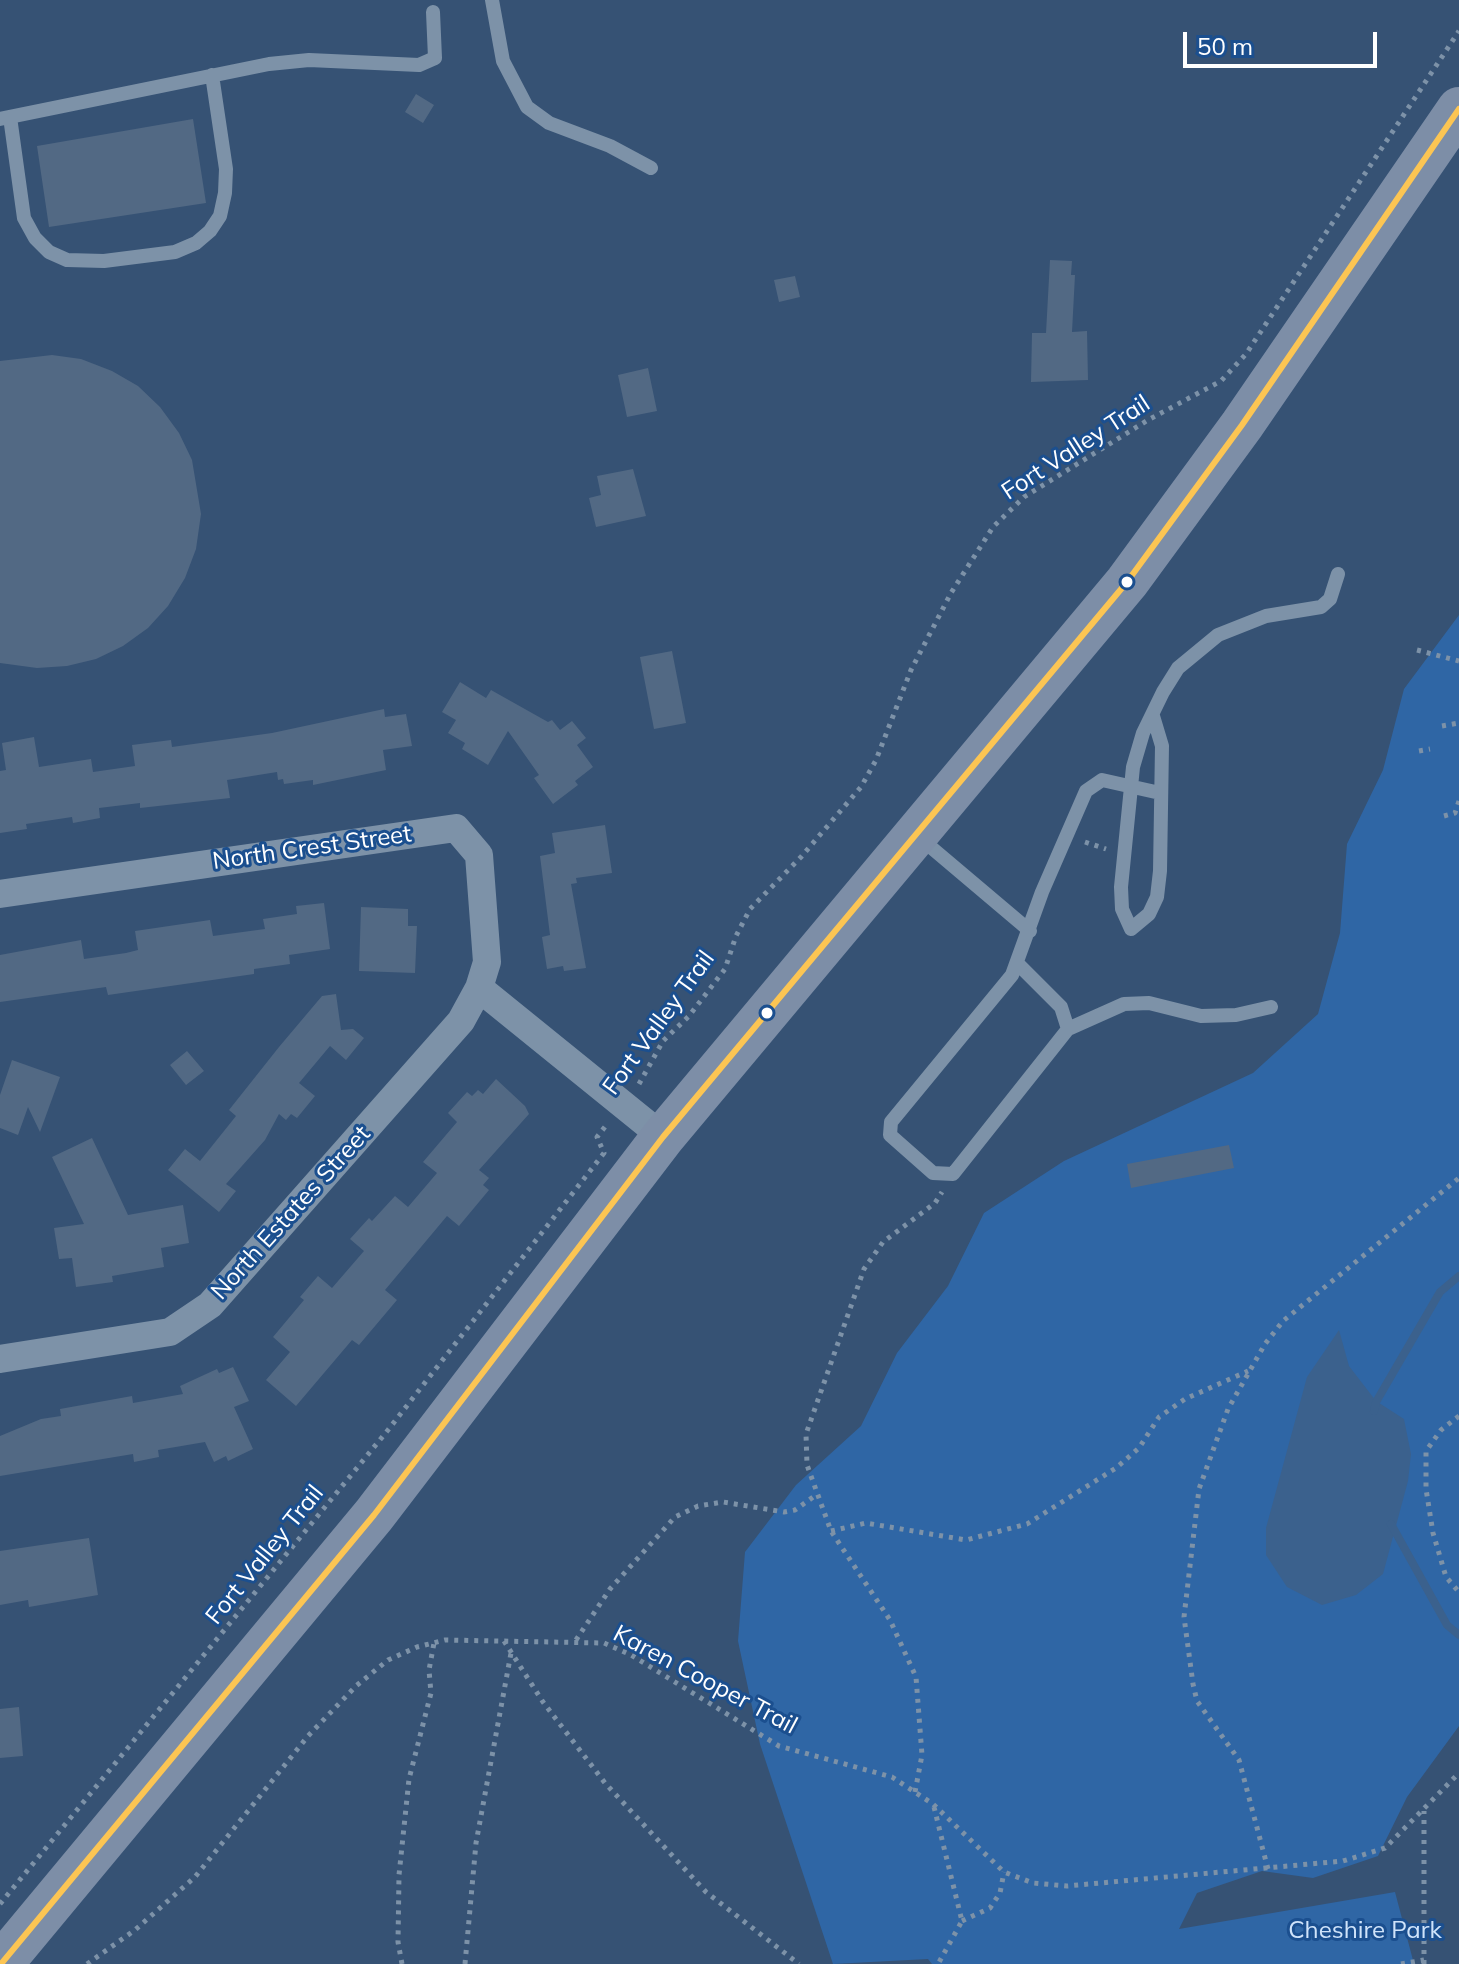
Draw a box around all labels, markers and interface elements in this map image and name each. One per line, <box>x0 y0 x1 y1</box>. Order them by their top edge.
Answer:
scale bar <box>1187 16 1381 66</box>
text: 50 m <box>1197 31 1253 61</box>
street label: Fort Valley Trail <box>996 389 1156 507</box>
unlabelled marker <box>1119 574 1135 590</box>
street label: North Crest Street <box>211 820 413 876</box>
street label: Fort Valley Trail <box>597 945 721 1101</box>
unlabelled marker <box>759 1005 775 1021</box>
street label: North Estates Street <box>205 1120 377 1306</box>
street label: Fort Valley Trail <box>200 1480 330 1630</box>
street label: Karen Cooper Trail <box>608 1619 802 1741</box>
park label: Cheshire Park <box>1288 1917 1442 1945</box>

